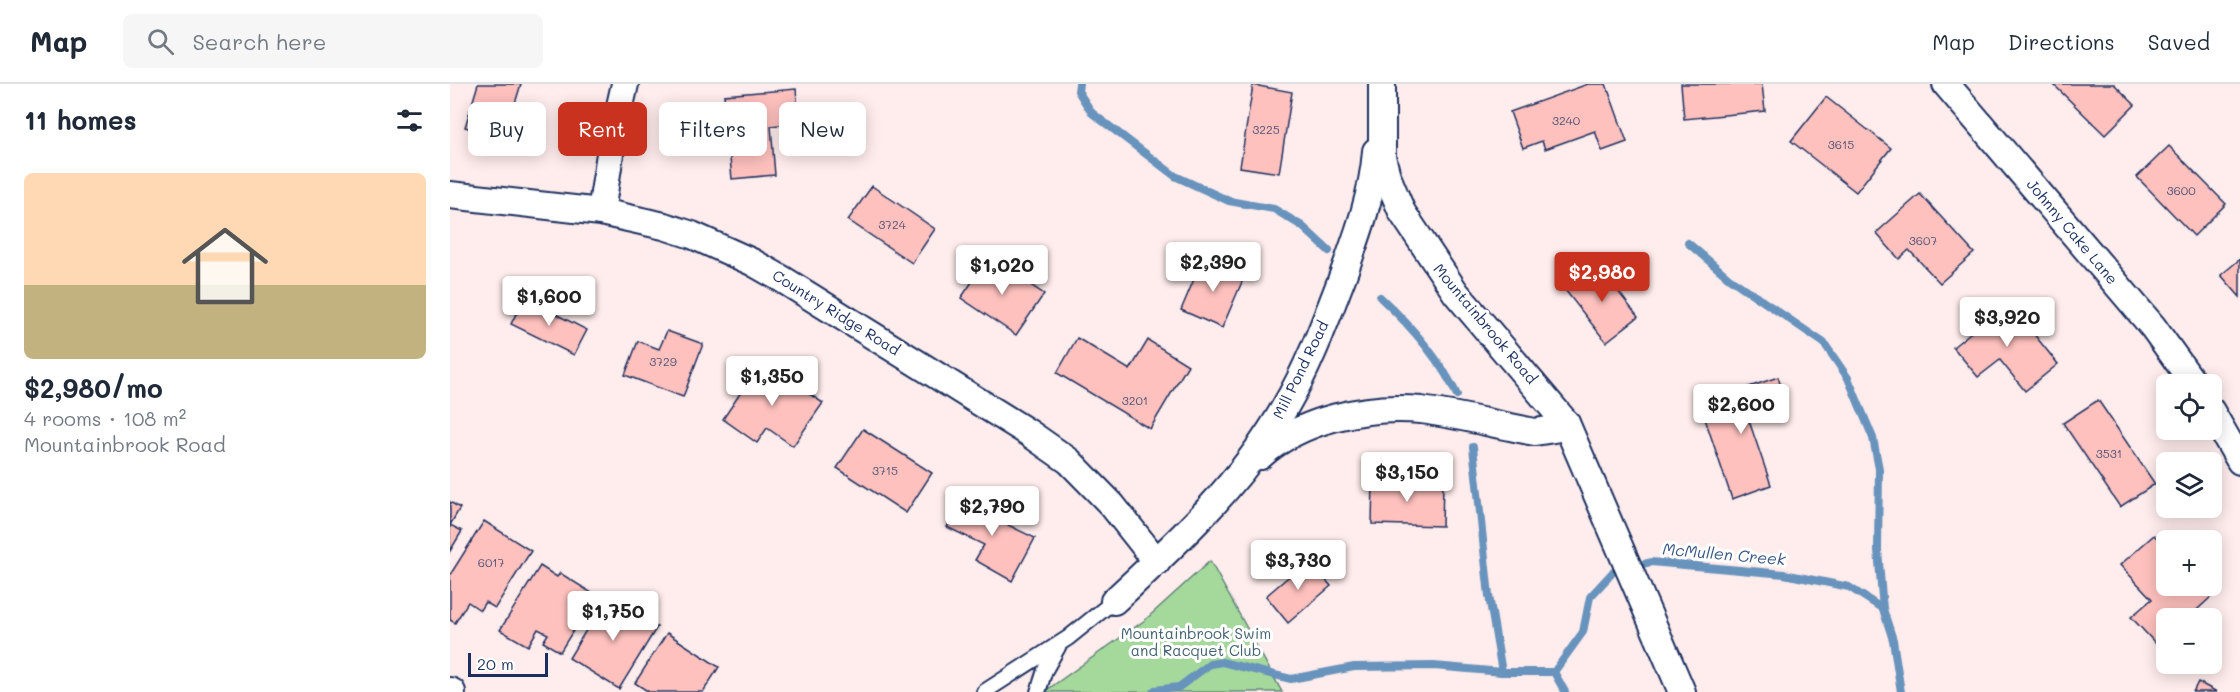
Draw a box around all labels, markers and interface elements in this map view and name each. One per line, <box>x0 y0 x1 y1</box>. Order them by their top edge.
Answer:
search box <box>123 14 543 68</box>
text: Map <box>30 23 87 59</box>
icon: search <box>144 25 177 58</box>
text: Search here <box>192 27 326 56</box>
text: Map <box>1932 28 1975 55</box>
text: Directions <box>2008 28 2115 55</box>
text: Saved <box>2148 28 2210 55</box>
chip: Buy <box>468 102 546 156</box>
chip: Rent <box>558 102 647 156</box>
chip: Filters <box>659 102 767 156</box>
chip: New <box>779 102 866 156</box>
text: 11 homes <box>24 103 137 137</box>
icon: filters <box>393 104 426 137</box>
house number: 3240 <box>1552 112 1581 128</box>
house number: 3225 <box>1252 121 1280 137</box>
house number: 3615 <box>1828 136 1854 152</box>
street label: Johnny Cake Lane <box>2023 174 2123 288</box>
house number: 3600 <box>2166 182 2196 198</box>
icon: home <box>171 212 279 320</box>
house number: 3724 <box>878 216 906 232</box>
house number: 3607 <box>1909 232 1938 248</box>
pin: $2,390 <box>1164 242 1262 293</box>
pin: $1,020 <box>953 245 1051 296</box>
text: $2,390 <box>1180 248 1246 274</box>
text: $1,020 <box>970 251 1034 277</box>
pin: $2,980 <box>1553 252 1651 303</box>
text: $2,980 <box>1569 258 1635 284</box>
street label: Mountainbrook Road <box>1430 259 1542 388</box>
street label: Country Ridge Road <box>769 265 904 360</box>
pin: $1,600 <box>500 276 598 327</box>
text: $1,600 <box>516 282 582 308</box>
pin: $3,920 <box>1958 297 2056 348</box>
text: $3,920 <box>1974 303 2040 329</box>
street label: Mill Pond Road <box>1268 317 1333 422</box>
house number: 3729 <box>649 353 677 369</box>
pin: $1,350 <box>723 356 821 407</box>
text: $1,350 <box>740 362 804 388</box>
text: $2,980/mo <box>24 371 163 405</box>
map controls <box>2156 374 2222 674</box>
button: locate <box>2156 374 2222 440</box>
pin: $2,600 <box>1692 384 1790 435</box>
text: $2,600 <box>1707 390 1775 416</box>
house number: 3201 <box>1122 392 1148 408</box>
text: 4 rooms · 108 m² <box>24 405 186 431</box>
text: Mountainbrook Road <box>24 431 226 457</box>
house number: 3531 <box>2096 445 2122 461</box>
pin: $3,150 <box>1358 452 1456 503</box>
button: layers <box>2156 452 2222 518</box>
text: $3,150 <box>1375 458 1439 484</box>
house number: 3715 <box>872 462 898 478</box>
pin: $2,790 <box>943 486 1041 537</box>
text: $2,790 <box>959 492 1025 518</box>
button: + <box>2156 530 2222 596</box>
water label: McMullen Creek <box>1662 538 1787 569</box>
pin: $3,730 <box>1249 540 1347 591</box>
text: $3,730 <box>1265 546 1331 572</box>
house number: 6017 <box>478 554 505 570</box>
pin: $1,750 <box>564 591 662 642</box>
text: $1,750 <box>581 597 645 623</box>
button: − <box>2156 608 2222 674</box>
park label: Mountainbrook Swim and Racquet Club <box>1121 623 1271 660</box>
scale bar <box>468 650 548 678</box>
text: 20 m <box>477 653 514 674</box>

